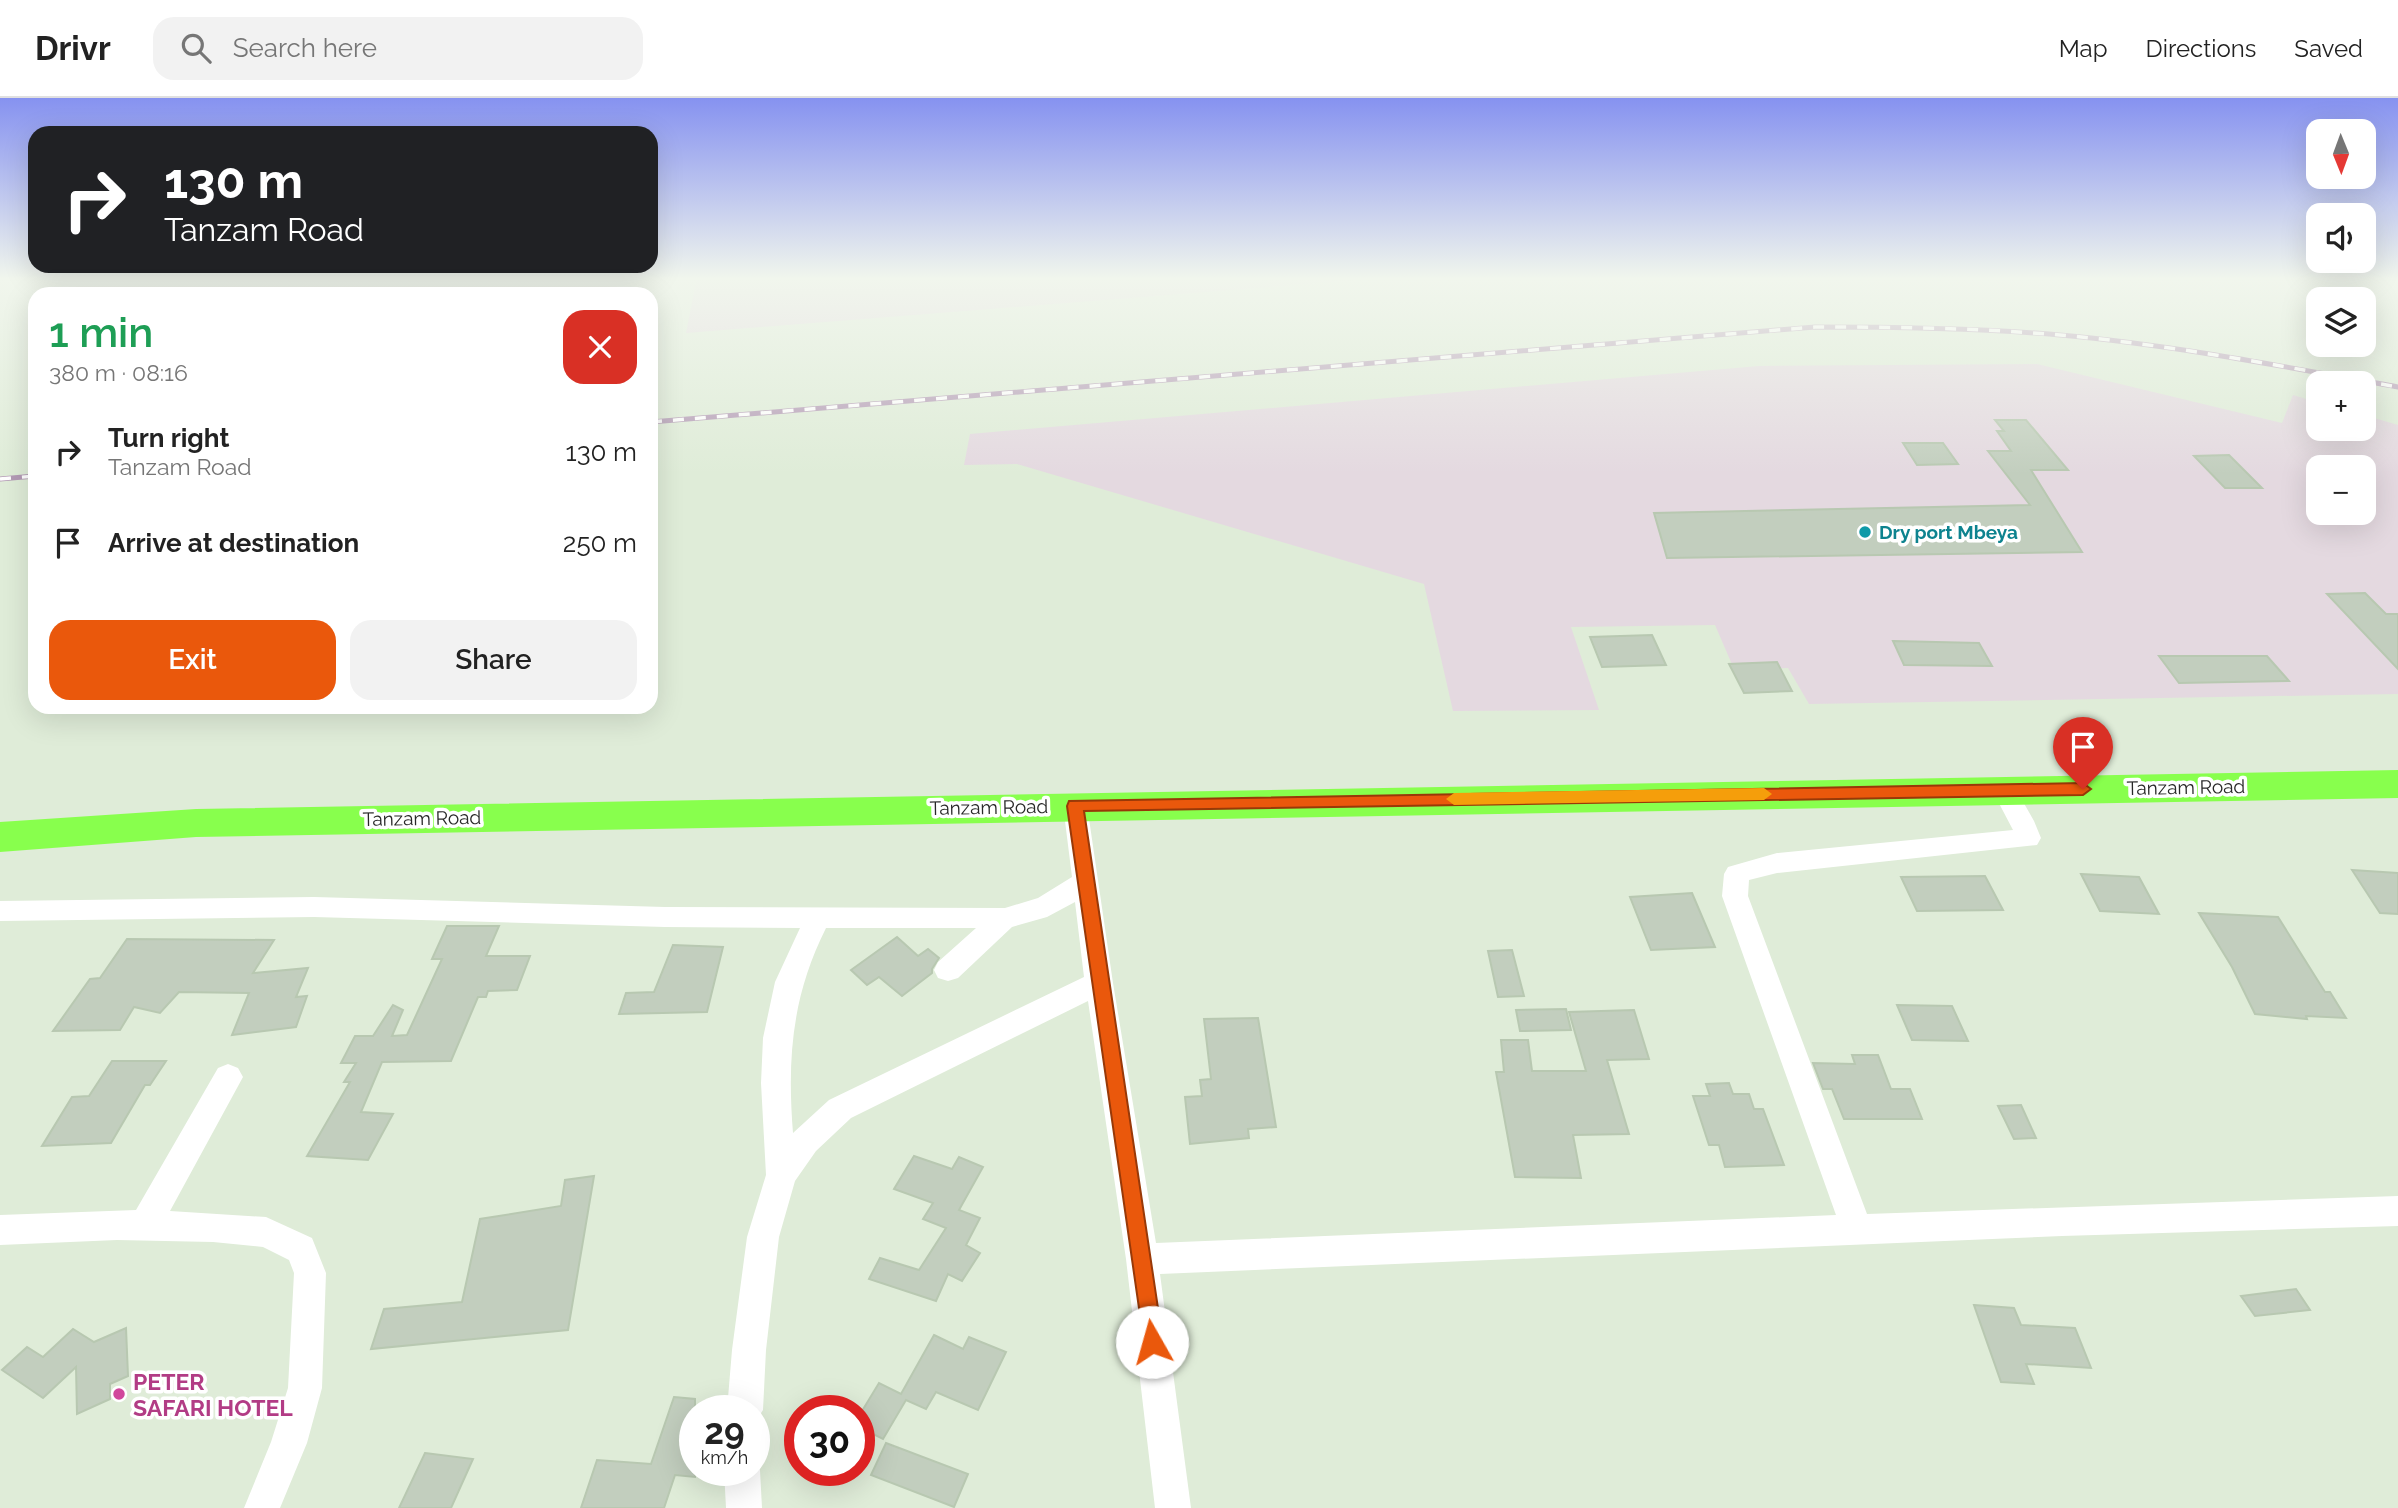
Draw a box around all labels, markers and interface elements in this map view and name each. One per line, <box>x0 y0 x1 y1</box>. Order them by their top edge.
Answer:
search box <box>153 17 643 80</box>
text: Drivr <box>35 29 111 68</box>
icon: search <box>177 29 215 67</box>
text: Search here <box>233 33 377 63</box>
text: Map <box>2059 34 2108 63</box>
text: Directions <box>2146 34 2256 63</box>
text: Saved <box>2294 34 2363 63</box>
north arrow <box>2306 119 2376 189</box>
map controls <box>2306 119 2376 525</box>
text: 130 m <box>164 152 303 209</box>
icon: right <box>49 154 140 245</box>
button: sound <box>2306 203 2376 273</box>
text: Tanzam Road <box>164 211 364 248</box>
button: layers <box>2306 287 2376 357</box>
text: 1 min <box>49 308 153 357</box>
button: close <box>563 310 637 384</box>
text: 380 m · 08:16 <box>49 359 188 386</box>
button: + <box>2306 371 2376 441</box>
text: Turn right <box>108 423 229 453</box>
icon: right <box>49 433 87 471</box>
text: 130 m <box>566 437 637 467</box>
text: Tanzam Road <box>108 453 252 480</box>
button: − <box>2306 455 2376 525</box>
place label: Dry port Mbeya <box>1879 521 2018 543</box>
icon: arrive <box>49 524 87 562</box>
marker: Dry port Mbeya <box>1857 524 1873 540</box>
text: Arrive at destination <box>108 528 359 558</box>
text: 250 m <box>563 528 637 558</box>
button: Exit <box>49 620 336 700</box>
button: Share <box>350 620 637 700</box>
pin <box>2053 717 2113 789</box>
icon: arrive <box>2064 728 2102 766</box>
street label: Tanzam Road <box>2127 775 2245 799</box>
street label: Tanzam Road <box>930 795 1048 819</box>
street label: Tanzam Road <box>363 806 481 830</box>
position arrow <box>1115 1305 1189 1379</box>
place label: PETER SAFARI HOTEL <box>133 1368 293 1421</box>
marker: PETER SAFARI HOTEL <box>111 1386 127 1402</box>
speed limit sign: 30 <box>784 1395 875 1486</box>
text: 29 <box>704 1411 745 1452</box>
text: km/h <box>701 1447 748 1468</box>

